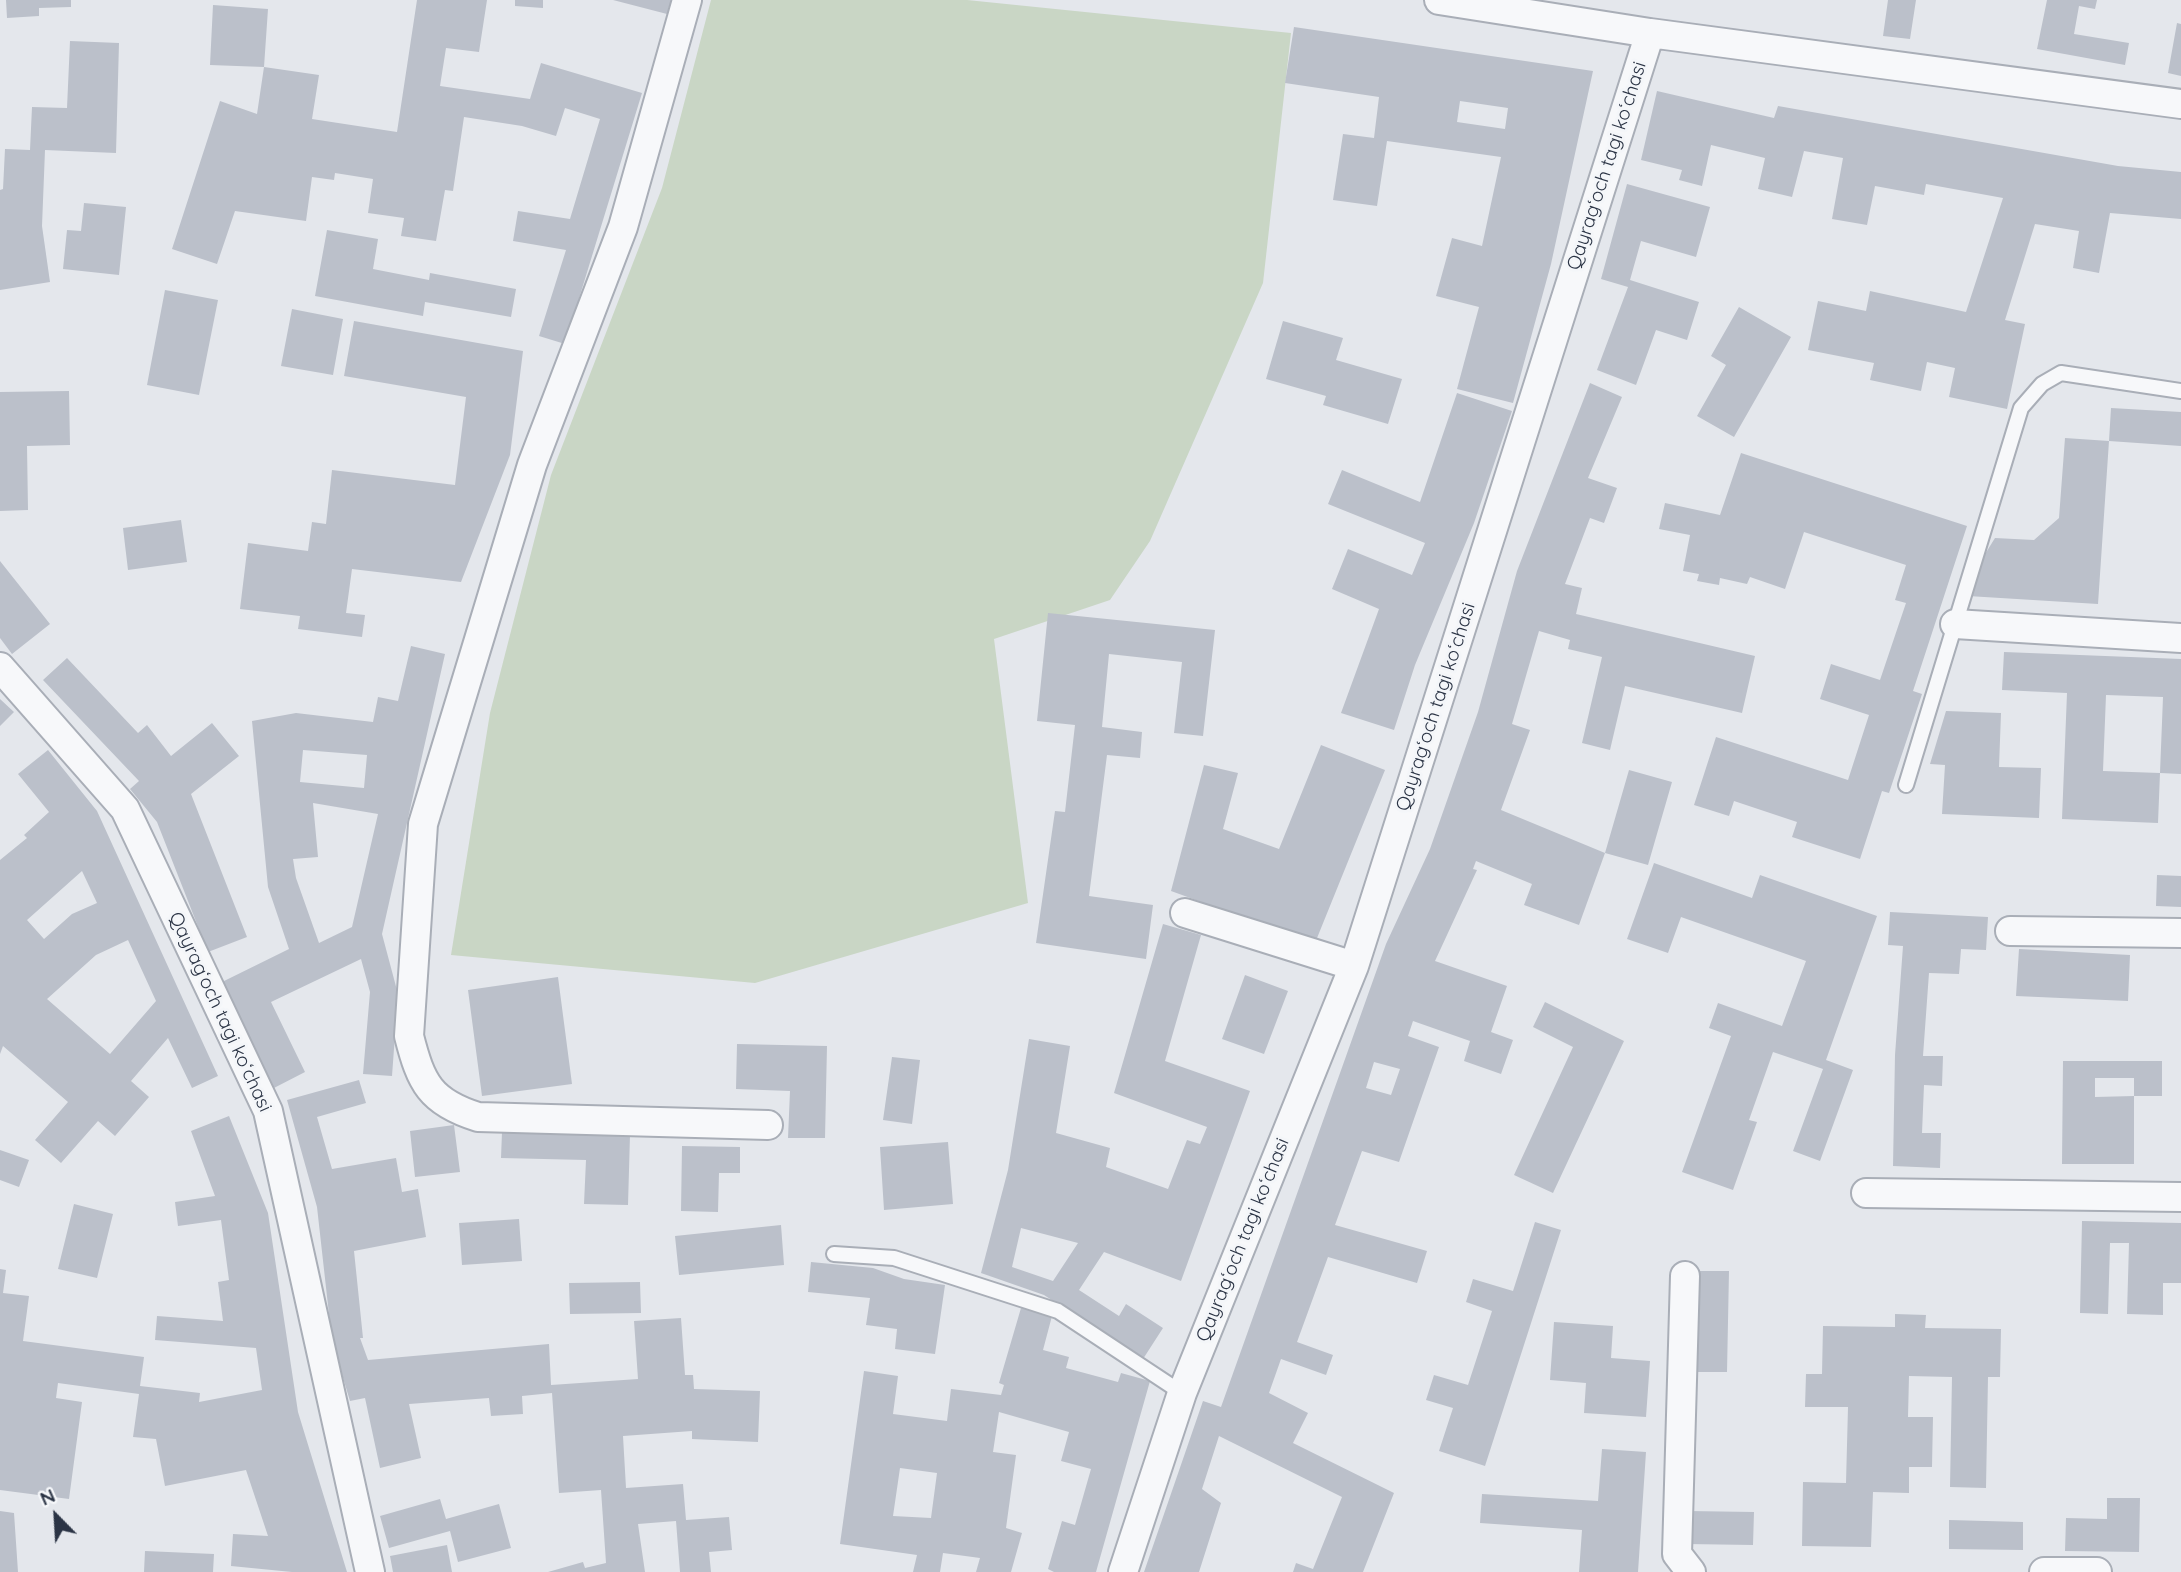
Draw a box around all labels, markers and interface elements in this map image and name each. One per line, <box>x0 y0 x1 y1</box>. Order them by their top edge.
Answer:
street label: Qayragʻoch tagi koʻchasi <box>1563 59 1651 273</box>
street label: Qayragʻoch tagi koʻchasi <box>1392 600 1480 814</box>
street label: Qayragʻoch tagi koʻchasi <box>164 909 276 1115</box>
street label: Qayragʻoch tagi koʻchasi <box>1192 1135 1294 1345</box>
north arrow <box>21 1481 91 1551</box>
text: N <box>36 1483 59 1511</box>

